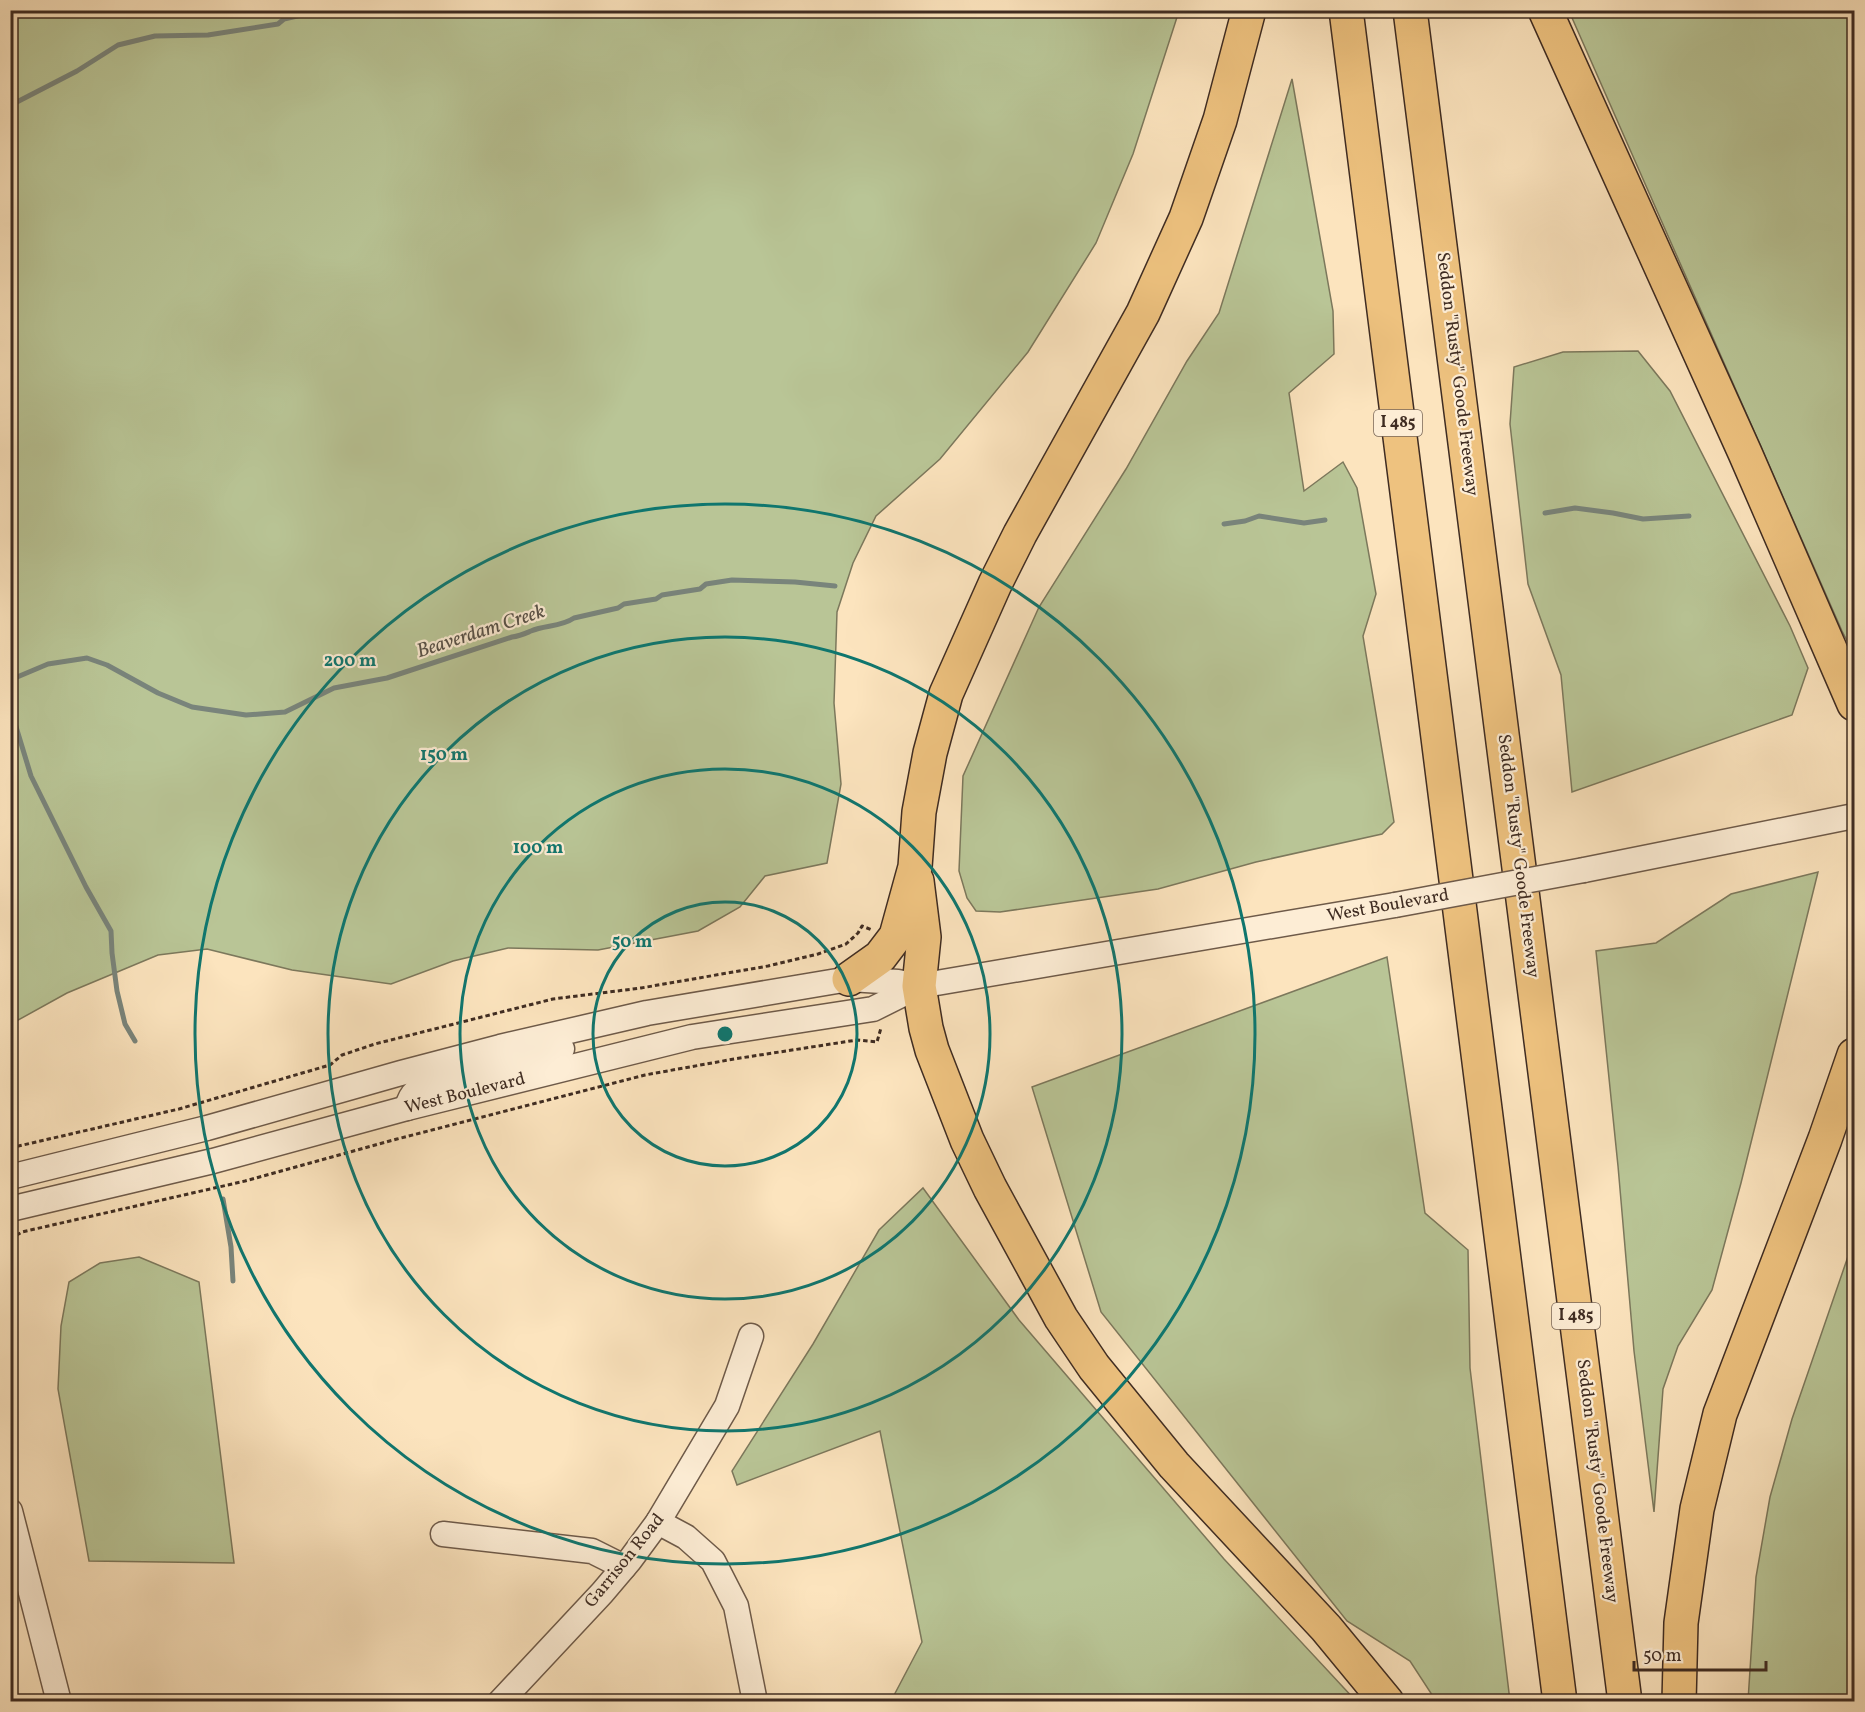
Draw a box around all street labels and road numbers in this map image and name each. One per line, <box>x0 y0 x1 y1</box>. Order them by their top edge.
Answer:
street label: Seddon "Rusty" Goode Freeway <box>1430 251 1484 498</box>
road number: I 485 <box>1374 410 1422 436</box>
street label: Seddon "Rusty" Goode Freeway <box>1491 733 1545 980</box>
street label: West Boulevard <box>1325 883 1451 929</box>
street label: West Boulevard <box>402 1067 528 1121</box>
road number: I 485 <box>1552 1303 1600 1329</box>
street label: Seddon "Rusty" Goode Freeway <box>1570 1358 1624 1605</box>
street label: Garrison Road <box>579 1508 671 1614</box>

